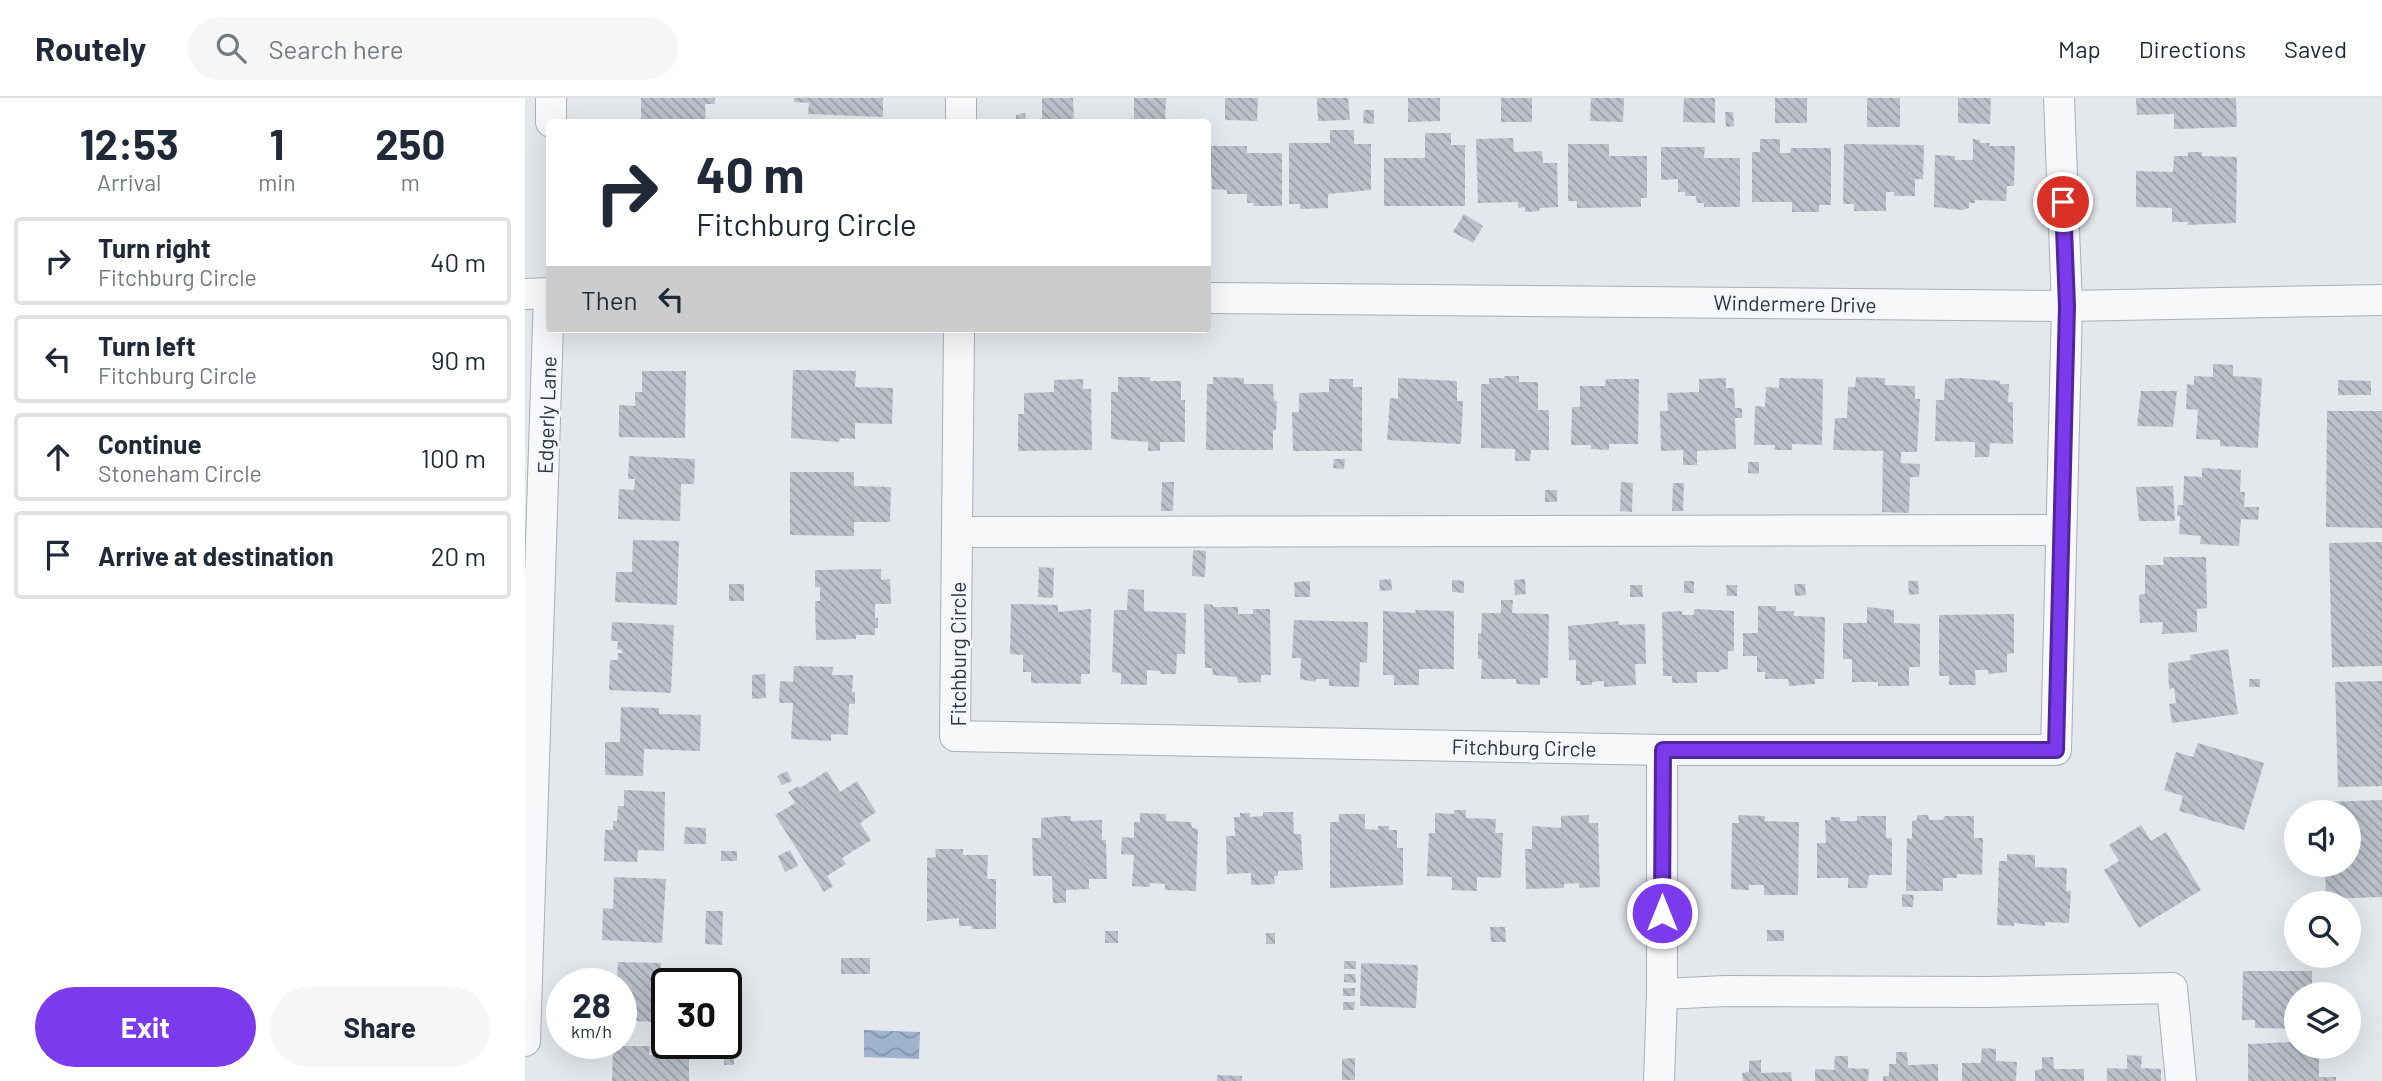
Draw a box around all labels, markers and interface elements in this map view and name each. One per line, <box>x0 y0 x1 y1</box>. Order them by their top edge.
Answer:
search box <box>188 17 678 80</box>
text: Routely <box>35 28 146 68</box>
icon: search <box>212 29 250 67</box>
text: Search here <box>268 33 404 64</box>
text: Map <box>2058 34 2101 63</box>
text: Directions <box>2139 34 2246 63</box>
text: Saved <box>2284 34 2347 63</box>
text: 12:53 <box>80 118 179 168</box>
text: 1 <box>269 118 284 168</box>
text: 250 <box>375 118 445 168</box>
text: 40 m <box>696 144 804 203</box>
icon: right <box>581 147 672 238</box>
text: Arrival <box>97 168 161 196</box>
text: min <box>258 168 296 196</box>
text: m <box>401 168 420 196</box>
pin <box>2033 172 2093 232</box>
icon: arrive <box>2044 183 2082 221</box>
text: Fitchburg Circle <box>696 204 917 242</box>
text: Turn right <box>98 232 211 263</box>
icon: right <box>39 242 77 280</box>
text: 40 m <box>430 246 486 277</box>
text: Fitchburg Circle <box>98 263 257 291</box>
icon: left <box>652 280 690 318</box>
text: Then <box>581 284 638 315</box>
street label: Windermere Drive <box>1713 289 1877 317</box>
text: Turn left <box>98 330 196 361</box>
icon: left <box>39 340 77 378</box>
text: 90 m <box>431 344 486 375</box>
street label: Edgerly Lane <box>531 356 561 474</box>
text: Fitchburg Circle <box>98 361 257 389</box>
text: Continue <box>98 428 202 459</box>
icon: ahead <box>39 438 77 476</box>
text: 100 m <box>421 442 486 473</box>
text: Stoneham Circle <box>98 459 262 487</box>
icon: arrive <box>39 536 77 574</box>
text: Arrive at destination <box>98 540 334 571</box>
text: 20 m <box>431 540 486 571</box>
street label: Fitchburg Circle <box>945 582 970 726</box>
street label: Fitchburg Circle <box>1451 733 1597 761</box>
map controls <box>2284 800 2361 1059</box>
button: sound <box>2284 800 2361 877</box>
position arrow <box>1625 876 1699 950</box>
button: search <box>2284 891 2361 968</box>
speed limit sign: 30 <box>651 968 742 1059</box>
button: layers <box>2284 982 2361 1059</box>
text: 28 <box>572 983 611 1025</box>
button: Exit <box>35 987 256 1067</box>
button: Share <box>270 987 490 1067</box>
text: km/h <box>571 1020 612 1042</box>

